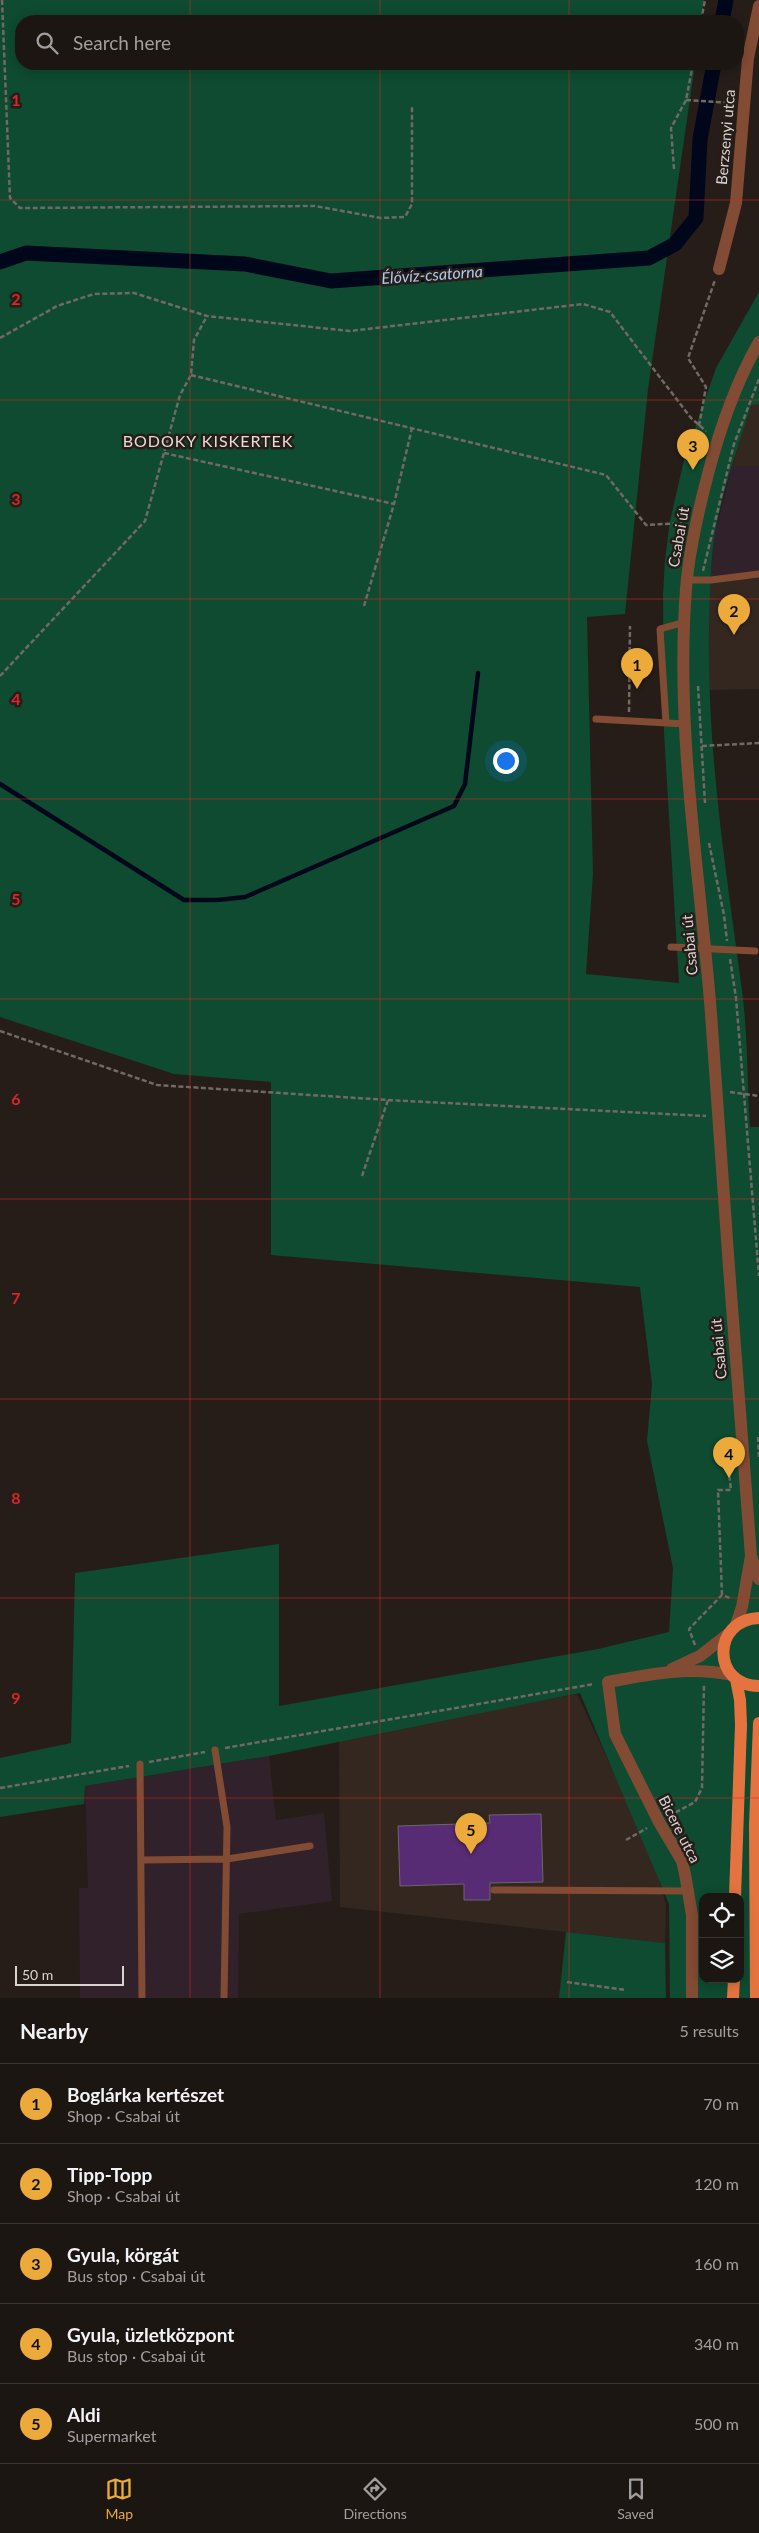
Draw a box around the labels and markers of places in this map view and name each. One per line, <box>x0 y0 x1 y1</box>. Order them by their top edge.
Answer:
pin: 3 <box>677 429 709 470</box>
pin: 2 <box>718 594 750 635</box>
pin: 1 <box>621 648 653 689</box>
pin: 4 <box>713 1437 745 1478</box>
pin: 5 <box>455 1813 487 1854</box>

